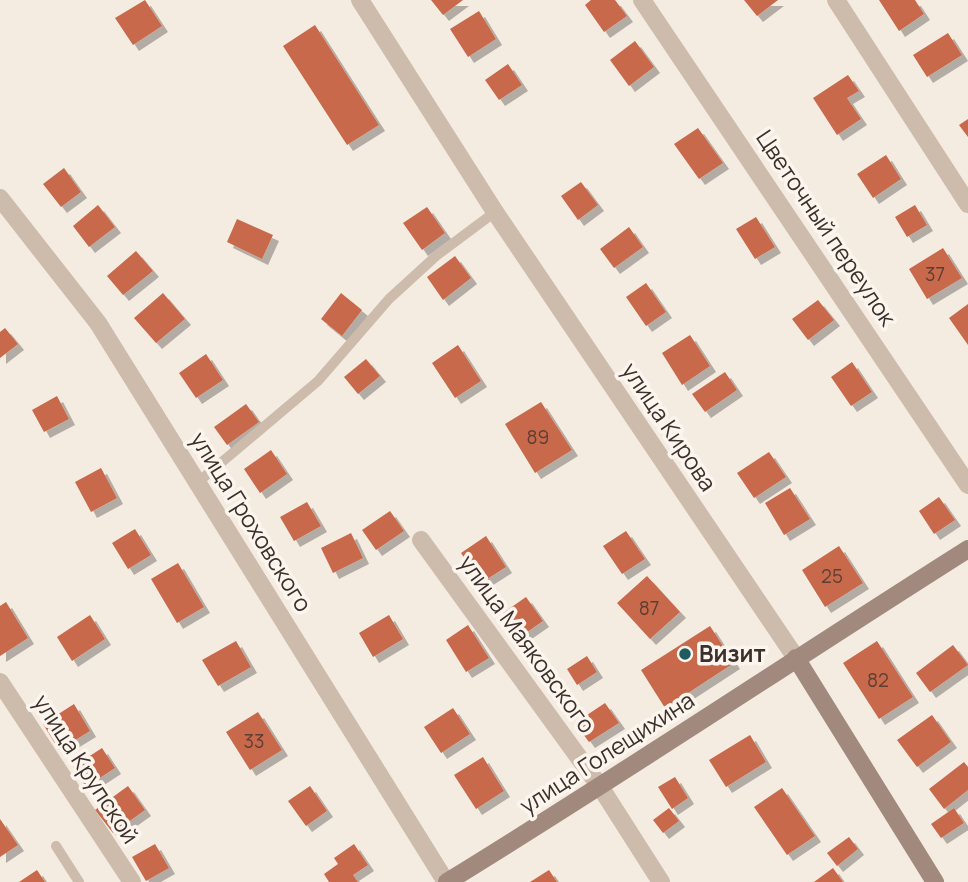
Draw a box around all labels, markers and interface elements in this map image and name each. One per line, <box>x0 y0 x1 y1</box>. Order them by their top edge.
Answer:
street label: Цветочный переулок <box>749 123 905 332</box>
house number: 37 <box>925 261 945 287</box>
street label: улица Кирова <box>615 356 725 497</box>
house number: 89 <box>527 424 549 450</box>
street label: улица Гроховского <box>183 425 320 618</box>
street label: улица Маяковского <box>452 548 603 739</box>
house number: 25 <box>821 563 843 589</box>
house number: 87 <box>639 595 659 621</box>
place label: Визит <box>699 637 766 669</box>
marker: Визит <box>677 646 693 662</box>
house number: 82 <box>867 667 889 693</box>
street label: улица Голещихина <box>513 684 700 821</box>
street label: улица Крупской <box>27 688 147 849</box>
house number: 33 <box>243 728 265 754</box>

